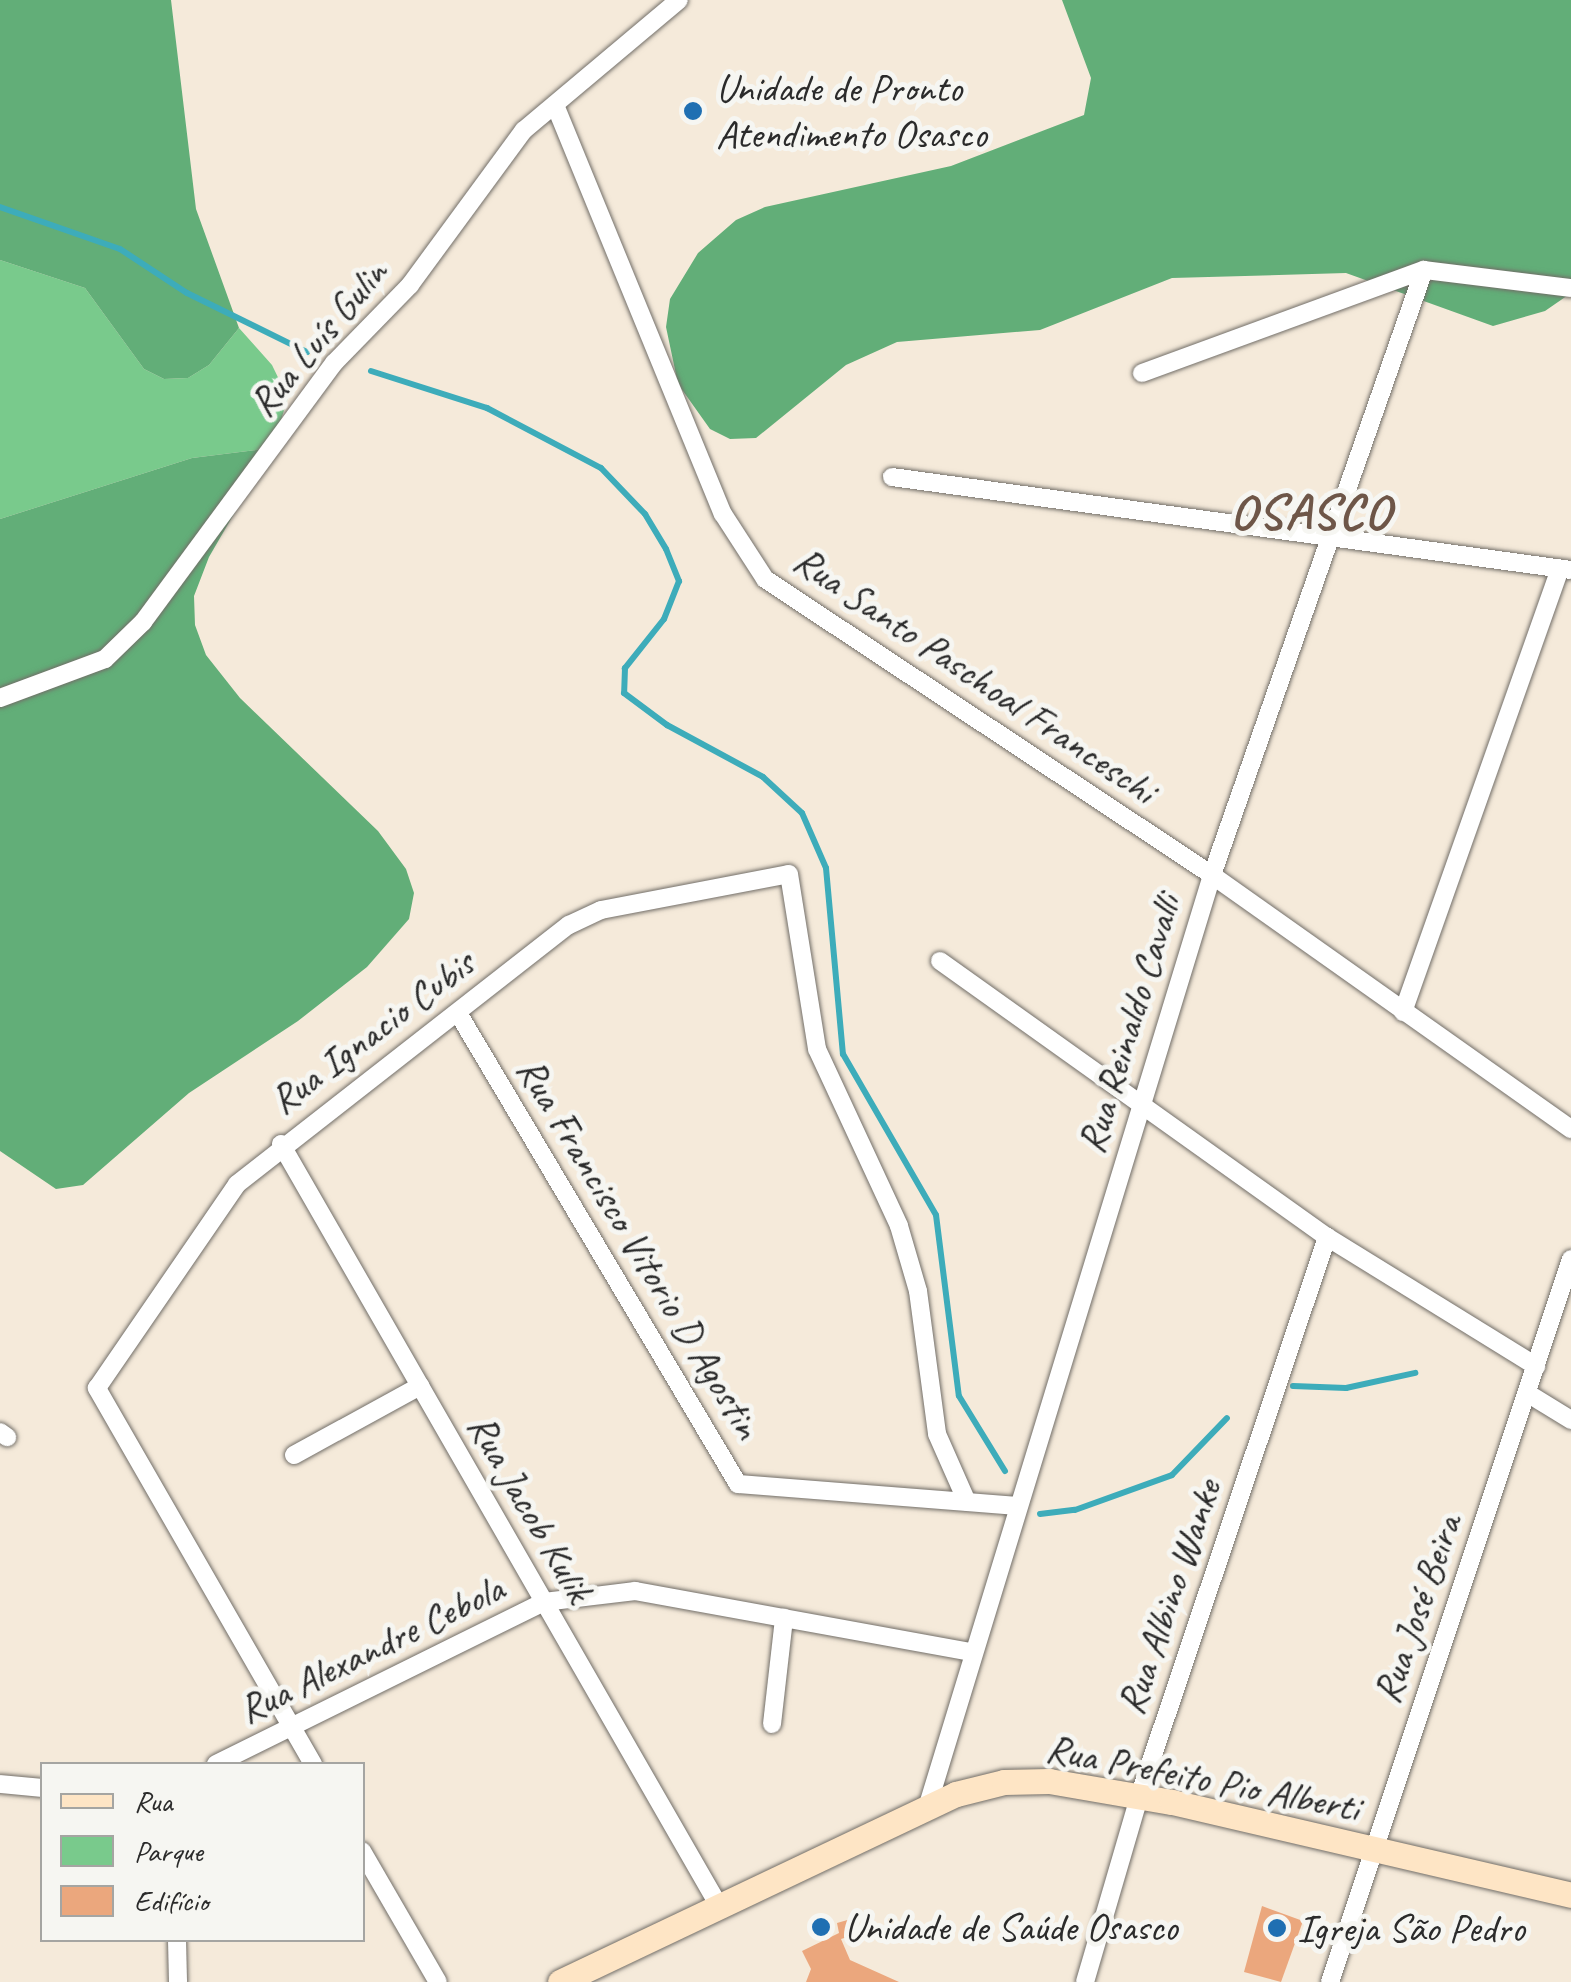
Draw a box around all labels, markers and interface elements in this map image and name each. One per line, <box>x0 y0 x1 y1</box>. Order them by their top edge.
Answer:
place label: Unidade de Pronto Atendimento Osasco <box>716 64 988 158</box>
marker: Unidade de Pronto Atendimento Osasco <box>680 98 706 124</box>
street label: Rua Luís Gulin <box>239 250 397 426</box>
district label: OSASCO <box>1229 482 1393 542</box>
street label: Rua Santo Paschoal Franceschi <box>784 535 1166 815</box>
street label: Rua Reinaldo Cavalli <box>1067 888 1191 1160</box>
street label: Rua Ignacio Cubis <box>260 940 484 1124</box>
street label: Rua Francisco Vitorio D Agostin <box>506 1049 772 1447</box>
street label: Rua Jacob Kulik <box>457 1406 603 1610</box>
street label: Rua Albino Wanke <box>1106 1473 1232 1721</box>
street label: Rua José Beira <box>1363 1509 1471 1709</box>
street label: Rua Alexandre Cebola <box>231 1564 511 1734</box>
street label: Rua Prefeito Pio Alberti <box>1042 1724 1364 1832</box>
legend <box>40 1762 365 1942</box>
text: Rua <box>134 1782 172 1820</box>
text: Parque <box>134 1832 203 1870</box>
text: Edifício <box>134 1882 208 1920</box>
place label: Unidade de Saúde Osasco <box>844 1903 1181 1951</box>
place label: Igreja São Pedro <box>1297 1904 1524 1952</box>
marker: Unidade de Saúde Osasco <box>808 1914 834 1940</box>
marker: Igreja São Pedro <box>1266 1917 1288 1939</box>

